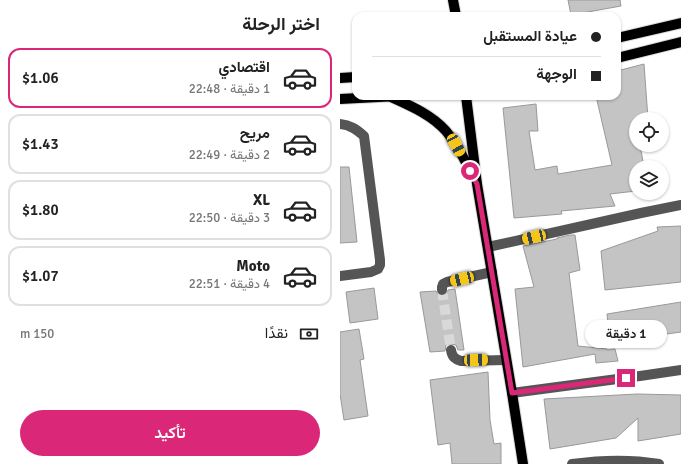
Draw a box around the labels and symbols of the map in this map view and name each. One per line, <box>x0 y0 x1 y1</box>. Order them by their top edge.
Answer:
car <box>445 132 467 158</box>
route start <box>461 162 479 180</box>
car <box>521 228 547 246</box>
car <box>449 270 475 288</box>
callout: 1 دقيقة <box>585 320 667 348</box>
car <box>464 354 488 366</box>
route end <box>617 369 635 387</box>

